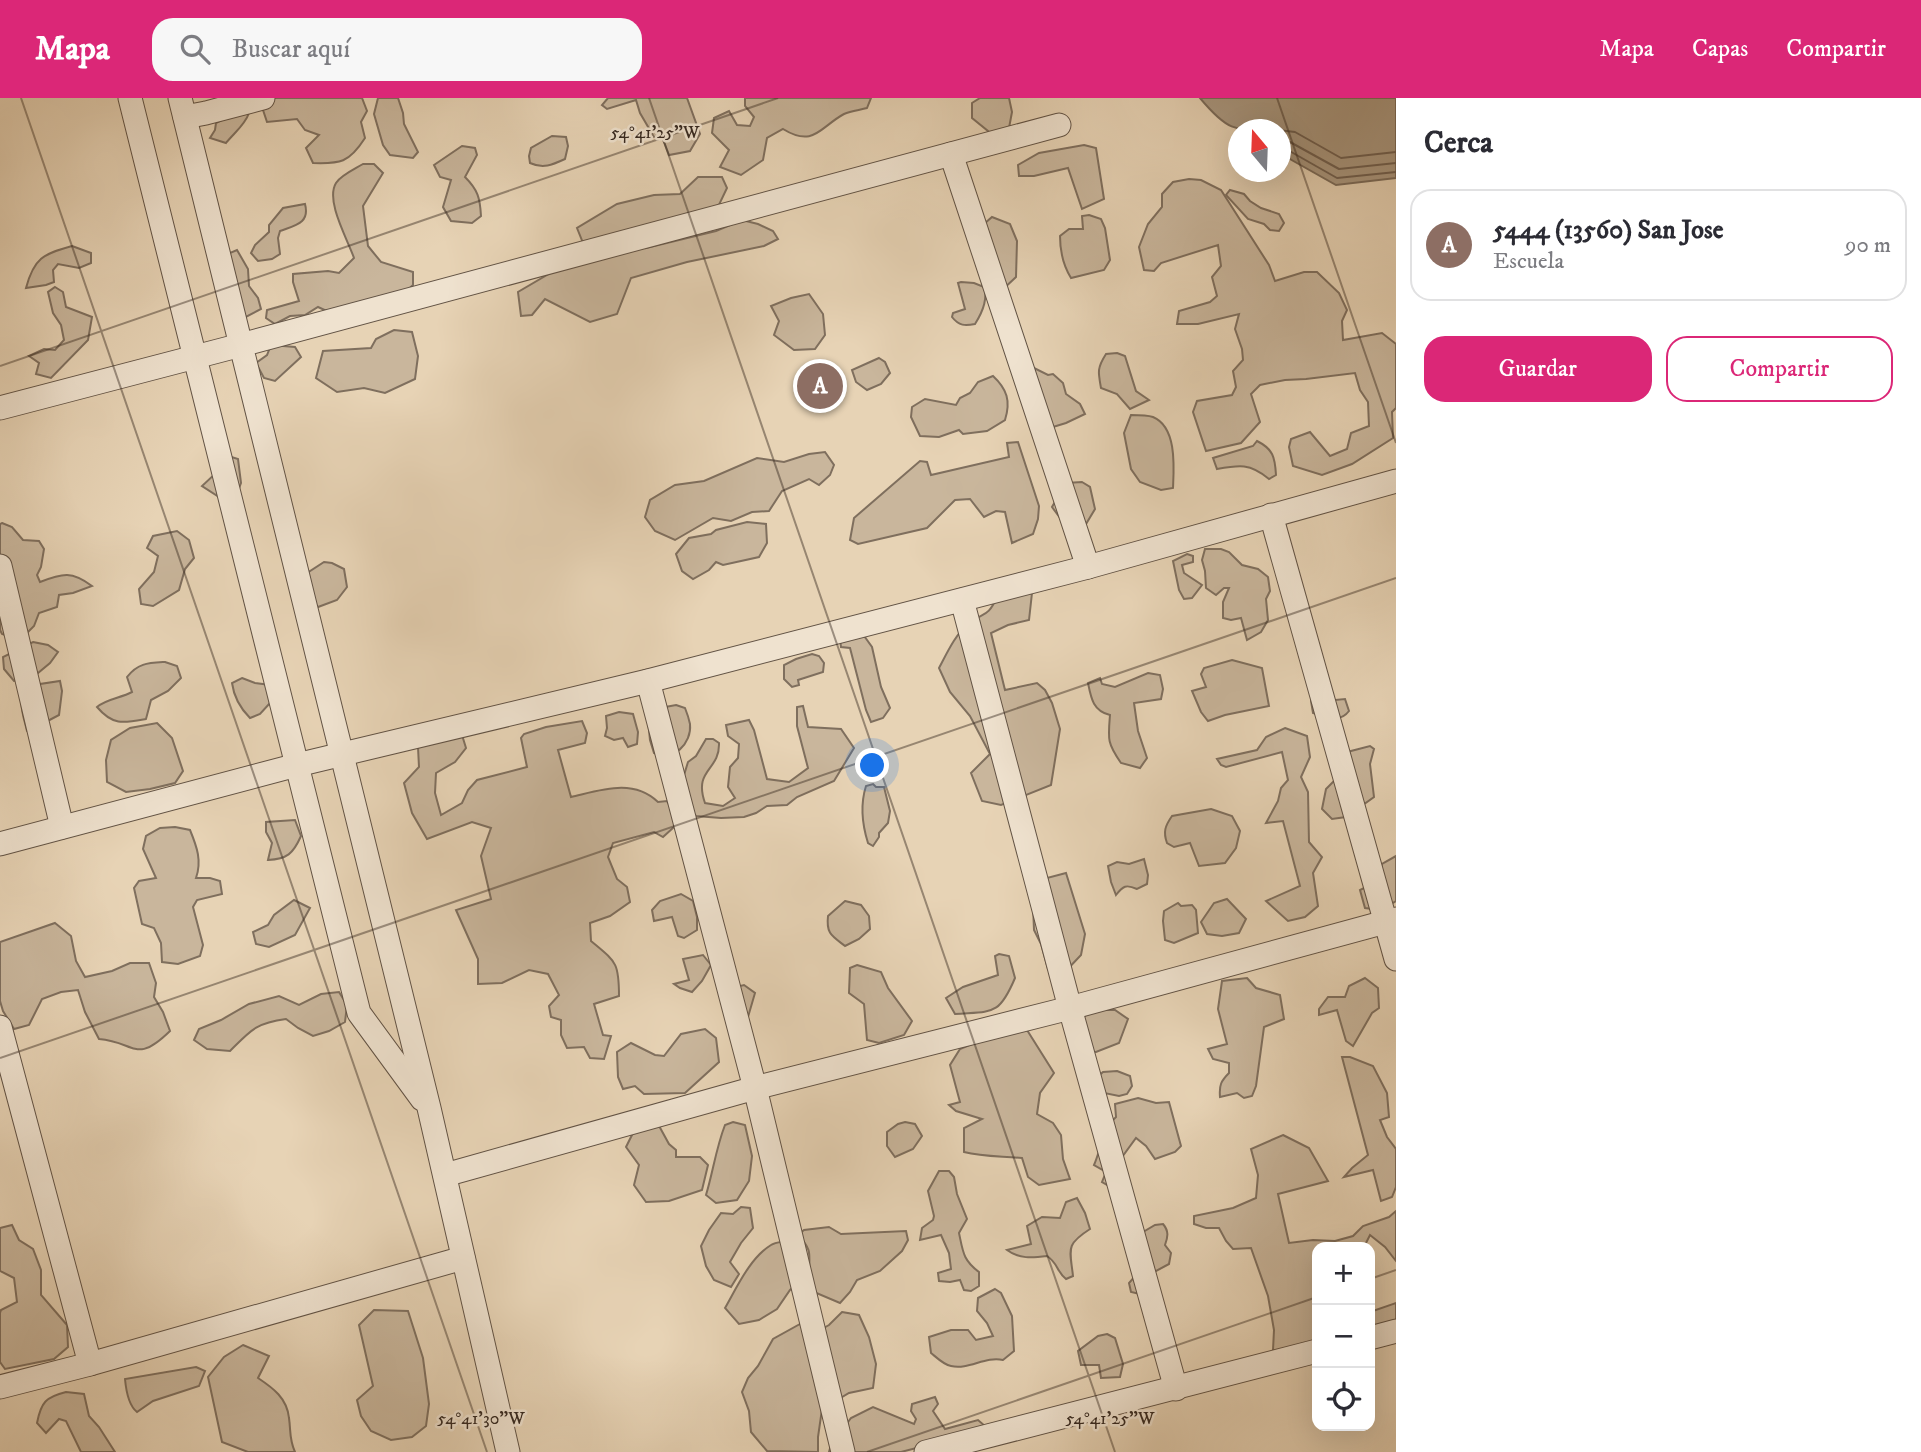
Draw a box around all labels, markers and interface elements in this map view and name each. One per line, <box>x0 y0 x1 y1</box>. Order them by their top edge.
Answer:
search box <box>152 18 642 81</box>
text: Mapa <box>35 29 110 70</box>
icon: search <box>176 30 214 68</box>
text: Buscar aquí <box>232 33 350 66</box>
text: Mapa <box>1600 34 1654 64</box>
text: Capas <box>1692 34 1748 64</box>
text: Compartir <box>1786 34 1886 64</box>
north arrow <box>1228 119 1291 182</box>
text: 54°41'25"W <box>611 122 700 144</box>
text: Cerca <box>1424 125 1493 162</box>
text: 5444 (13560) San Jose <box>1493 214 1723 247</box>
text: A <box>1442 231 1456 260</box>
text: 90 m <box>1845 231 1891 260</box>
text: Escuela <box>1493 247 1564 276</box>
button: Guardar <box>1424 336 1652 402</box>
button: Compartir <box>1666 336 1893 402</box>
pin: A <box>797 360 843 412</box>
your location <box>855 748 889 782</box>
map controls <box>1312 1242 1375 1431</box>
button: + <box>1312 1242 1375 1305</box>
button: − <box>1312 1305 1375 1368</box>
button: locate <box>1312 1368 1375 1431</box>
text: 54°41'30"W <box>437 1408 525 1430</box>
text: 54°41'25"W <box>1066 1408 1155 1430</box>

